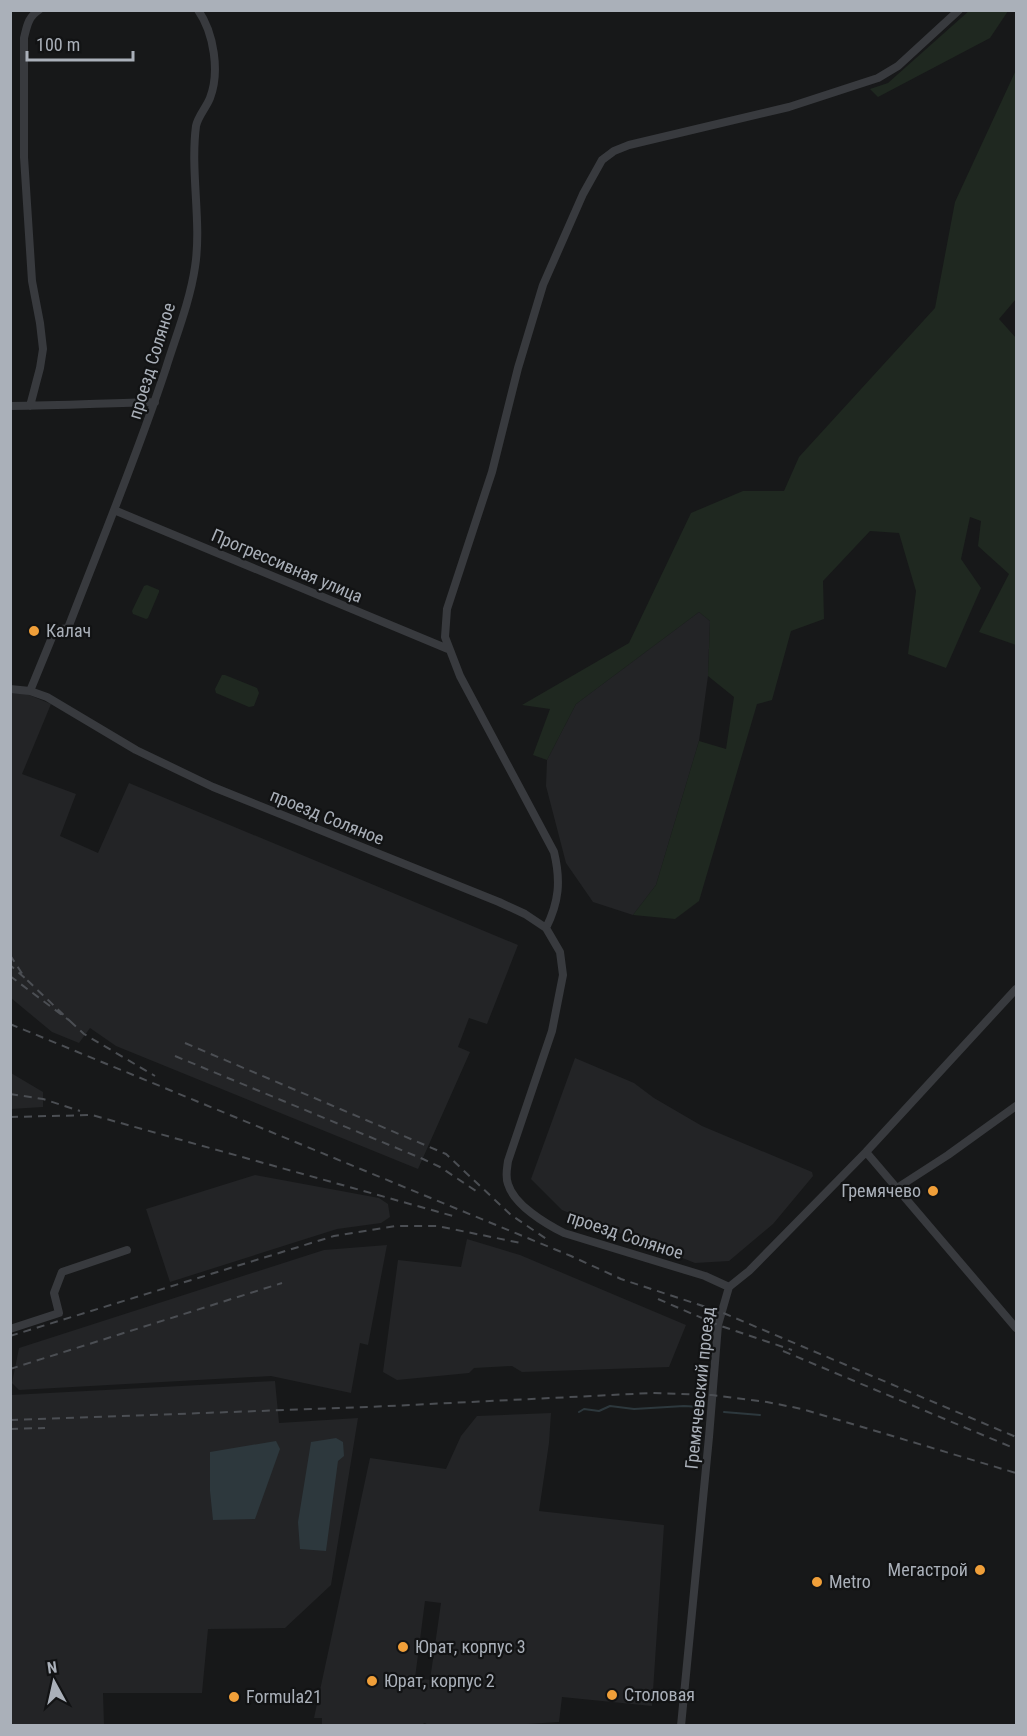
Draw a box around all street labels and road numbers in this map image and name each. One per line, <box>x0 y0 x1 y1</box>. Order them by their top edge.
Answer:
street label: проезд Соляное <box>124 300 179 422</box>
street label: Прогрессивная улица <box>208 524 366 607</box>
street label: проезд Соляное <box>267 784 387 849</box>
street label: проезд Соляное <box>564 1206 686 1263</box>
street label: Гремячевский проезд <box>681 1305 719 1470</box>

